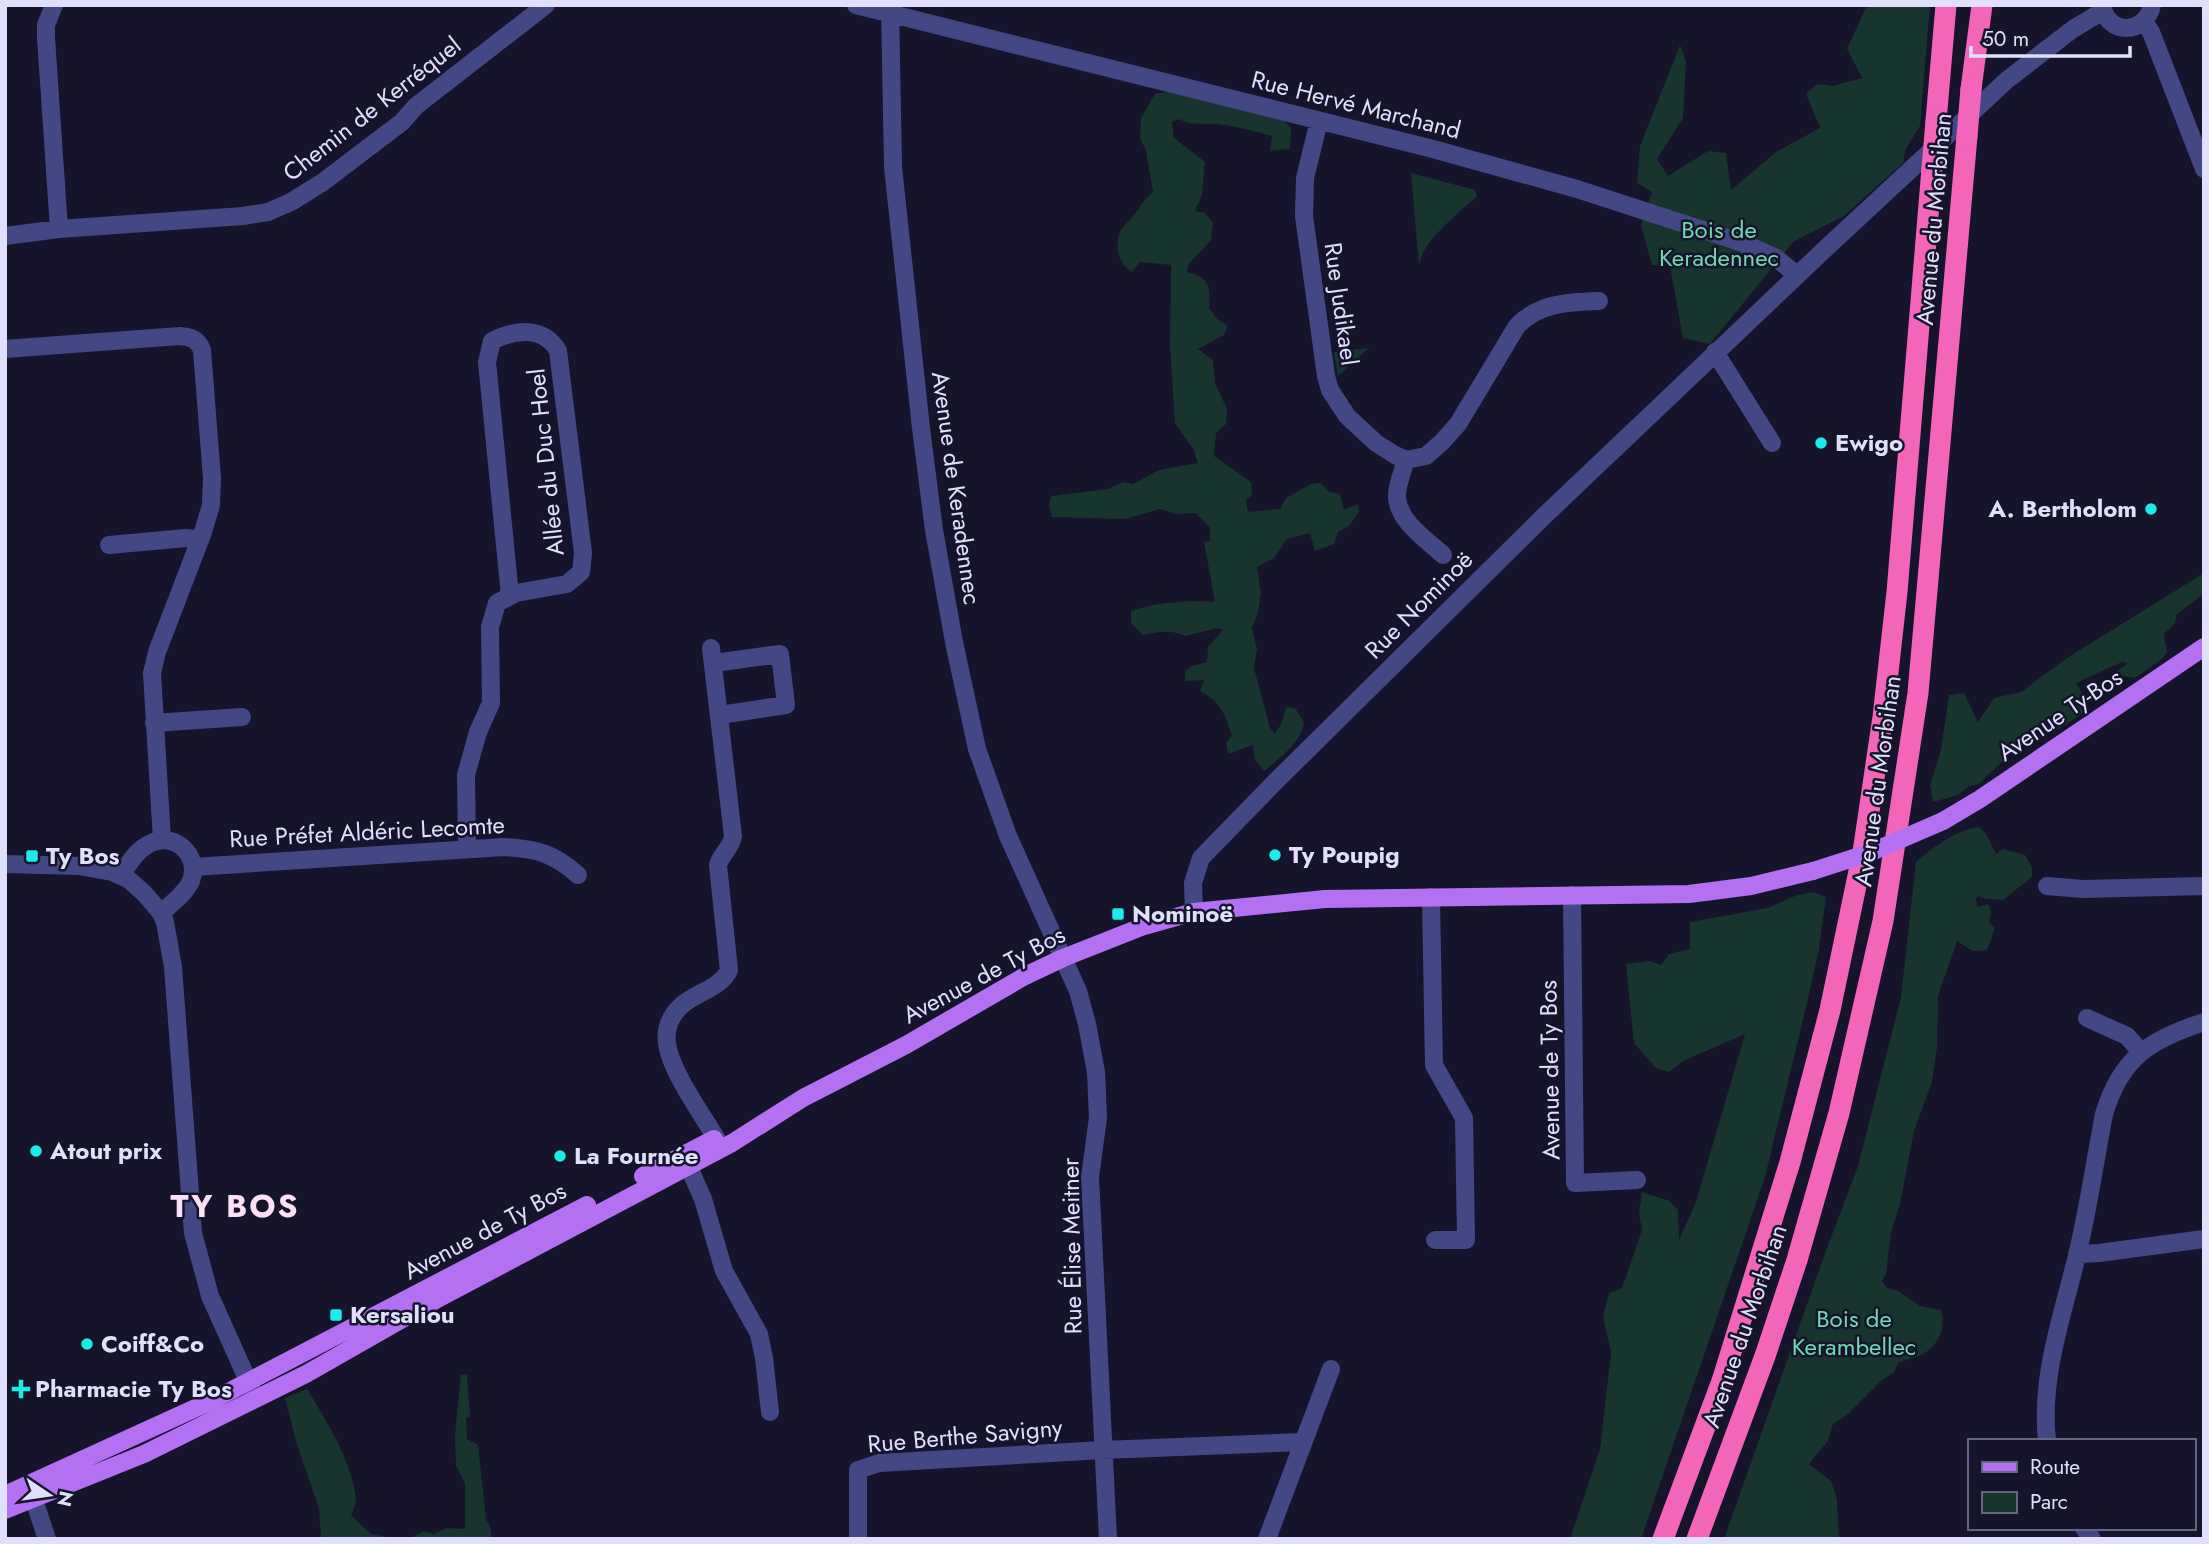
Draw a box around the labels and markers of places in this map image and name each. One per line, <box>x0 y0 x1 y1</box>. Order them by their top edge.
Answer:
place label: Ewigo <box>1835 425 1903 460</box>
marker: Ewigo <box>1813 435 1829 451</box>
place label: A. Bertholom <box>1987 491 2137 526</box>
marker: A. Bertholom <box>2143 501 2159 517</box>
place label: Ty Poupig <box>1289 837 1400 872</box>
place label: Ty Bos <box>46 838 120 873</box>
marker: Ty Poupig <box>1267 847 1283 863</box>
marker: Ty Bos <box>24 848 40 864</box>
place label: Nominoë <box>1132 896 1233 931</box>
marker: Nominoë <box>1110 906 1126 922</box>
place label: Atout prix <box>49 1133 162 1168</box>
place label: La Fournée <box>574 1138 699 1173</box>
marker: Atout prix <box>28 1143 44 1159</box>
marker: La Fournée <box>552 1148 568 1164</box>
place label: Kersaliou <box>350 1297 455 1332</box>
marker: Kersaliou <box>328 1307 344 1323</box>
place label: Coiff&Co <box>101 1326 204 1361</box>
marker: Coiff&Co <box>79 1336 95 1352</box>
place label: Pharmacie Ty Bos <box>35 1371 232 1406</box>
marker: Pharmacie Ty Bos <box>13 1381 29 1397</box>

